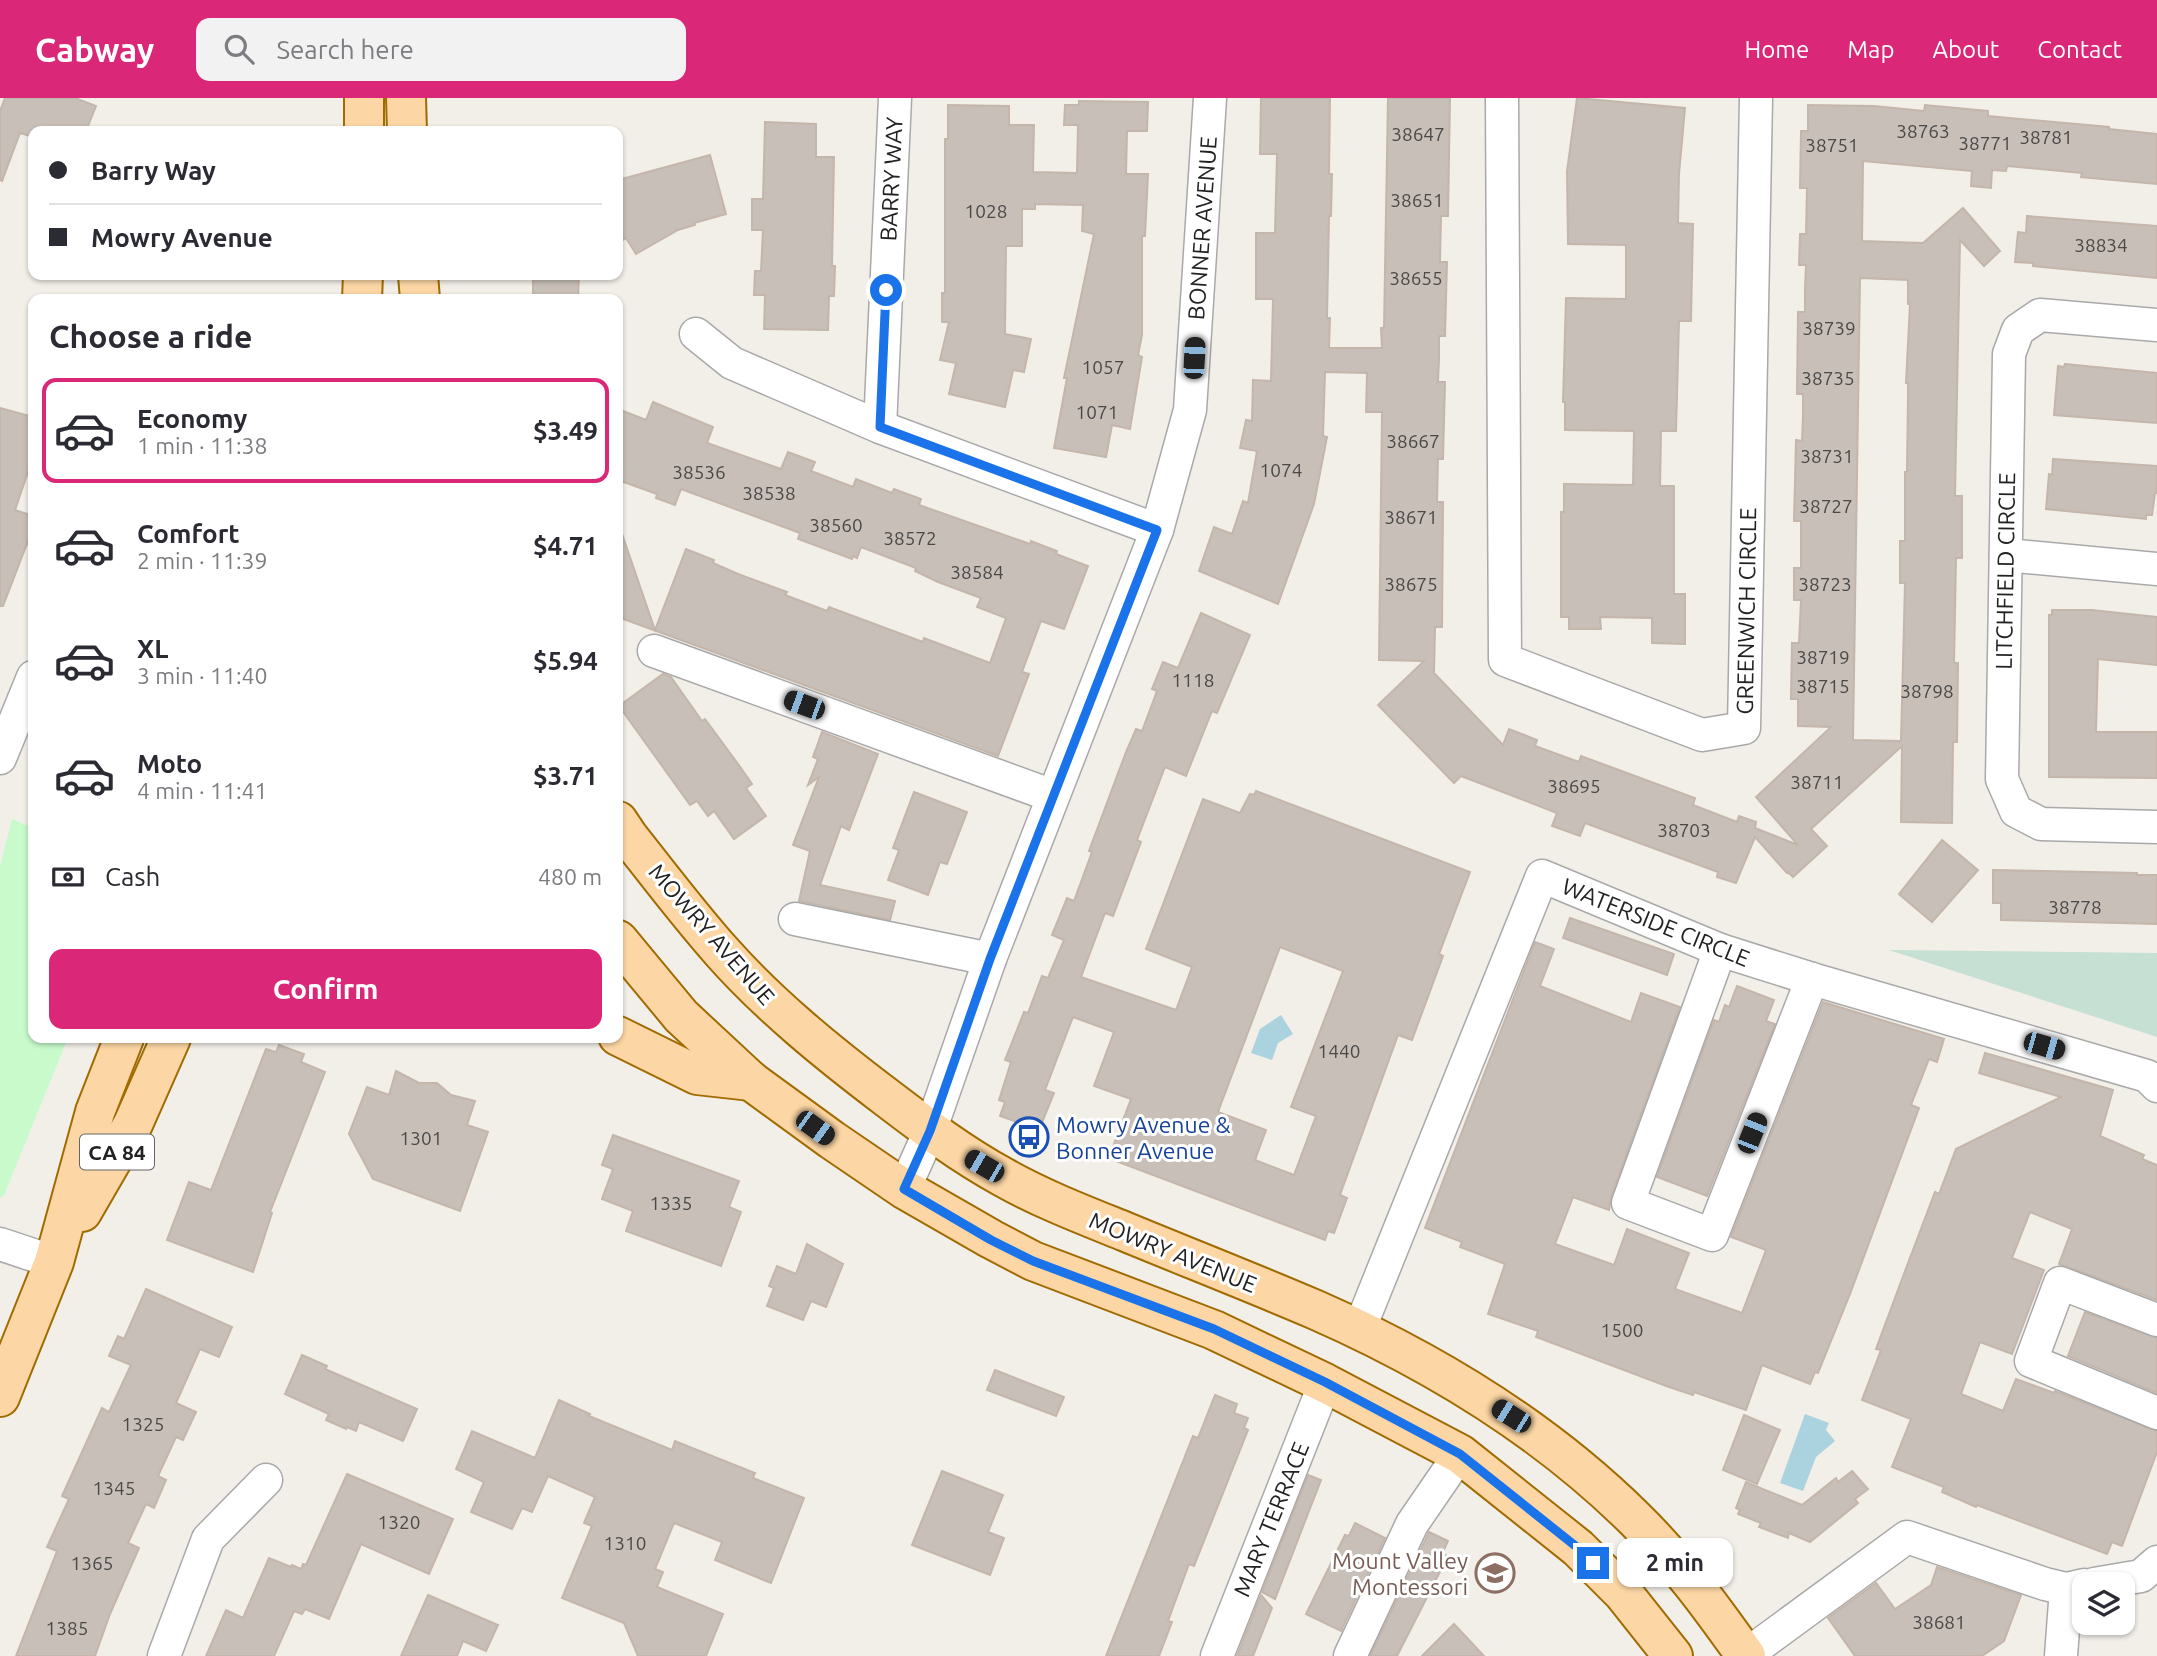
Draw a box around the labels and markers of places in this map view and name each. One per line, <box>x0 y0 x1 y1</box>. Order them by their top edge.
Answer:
place label: Mowry Avenue & Bonner Avenue <box>1056 1112 1231 1163</box>
bus stop icon: Mowry Avenue & Bonner Avenue <box>1008 1116 1050 1158</box>
place label: Mount Valley Montessori <box>1332 1548 1468 1599</box>
school or university icon: Mount Valley Montessori <box>1474 1552 1516 1594</box>

